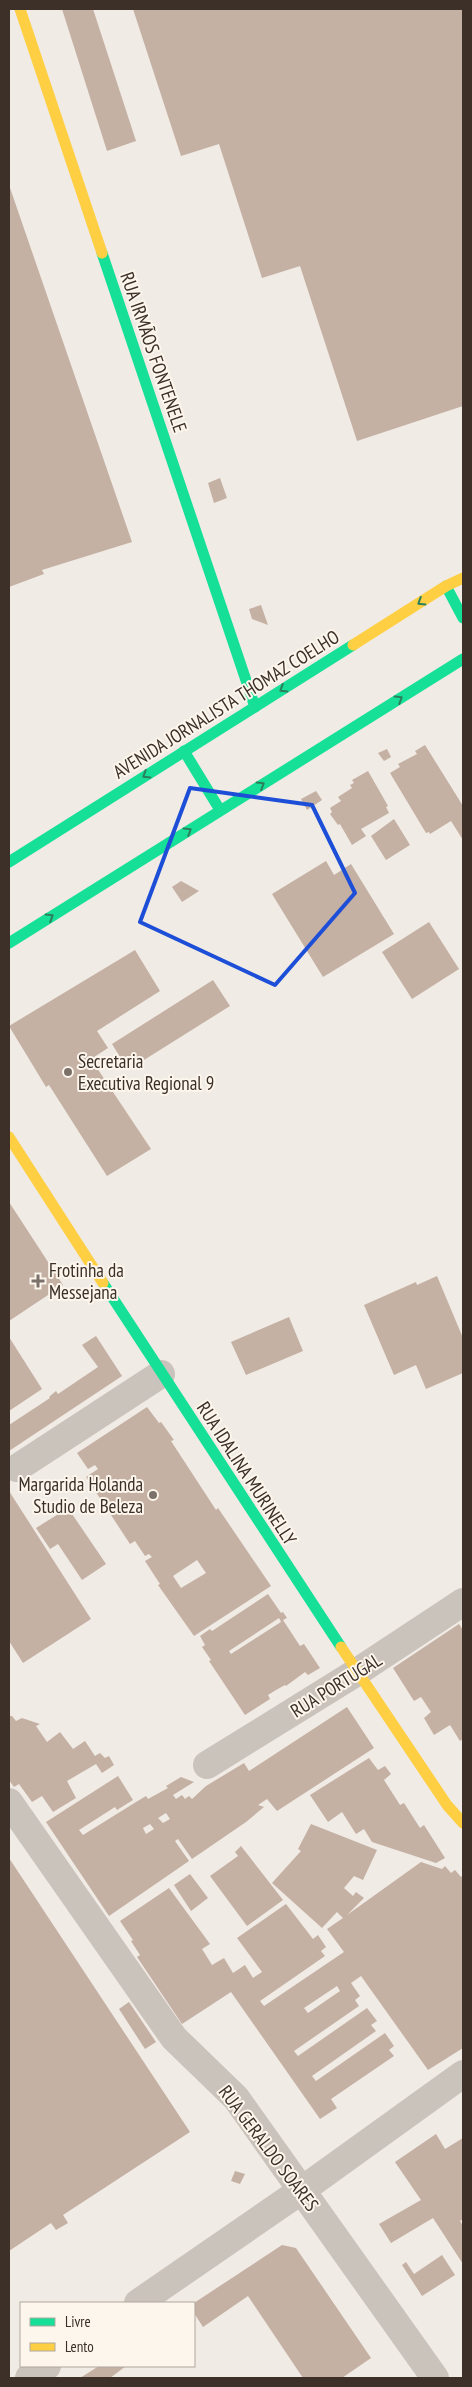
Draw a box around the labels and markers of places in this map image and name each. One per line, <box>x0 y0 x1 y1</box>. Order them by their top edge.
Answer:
place label: Secretaria Executiva Regional 9 <box>78 1049 214 1095</box>
marker: Secretaria Executiva Regional 9 <box>62 1066 74 1078</box>
place label: Frotinha da Messejana <box>49 1258 124 1304</box>
marker: Frotinha da Messejana <box>31 1274 45 1288</box>
place label: Margarida Holanda Studio de Beleza <box>19 1472 143 1518</box>
marker: Margarida Holanda Studio de Beleza <box>147 1489 159 1501</box>

